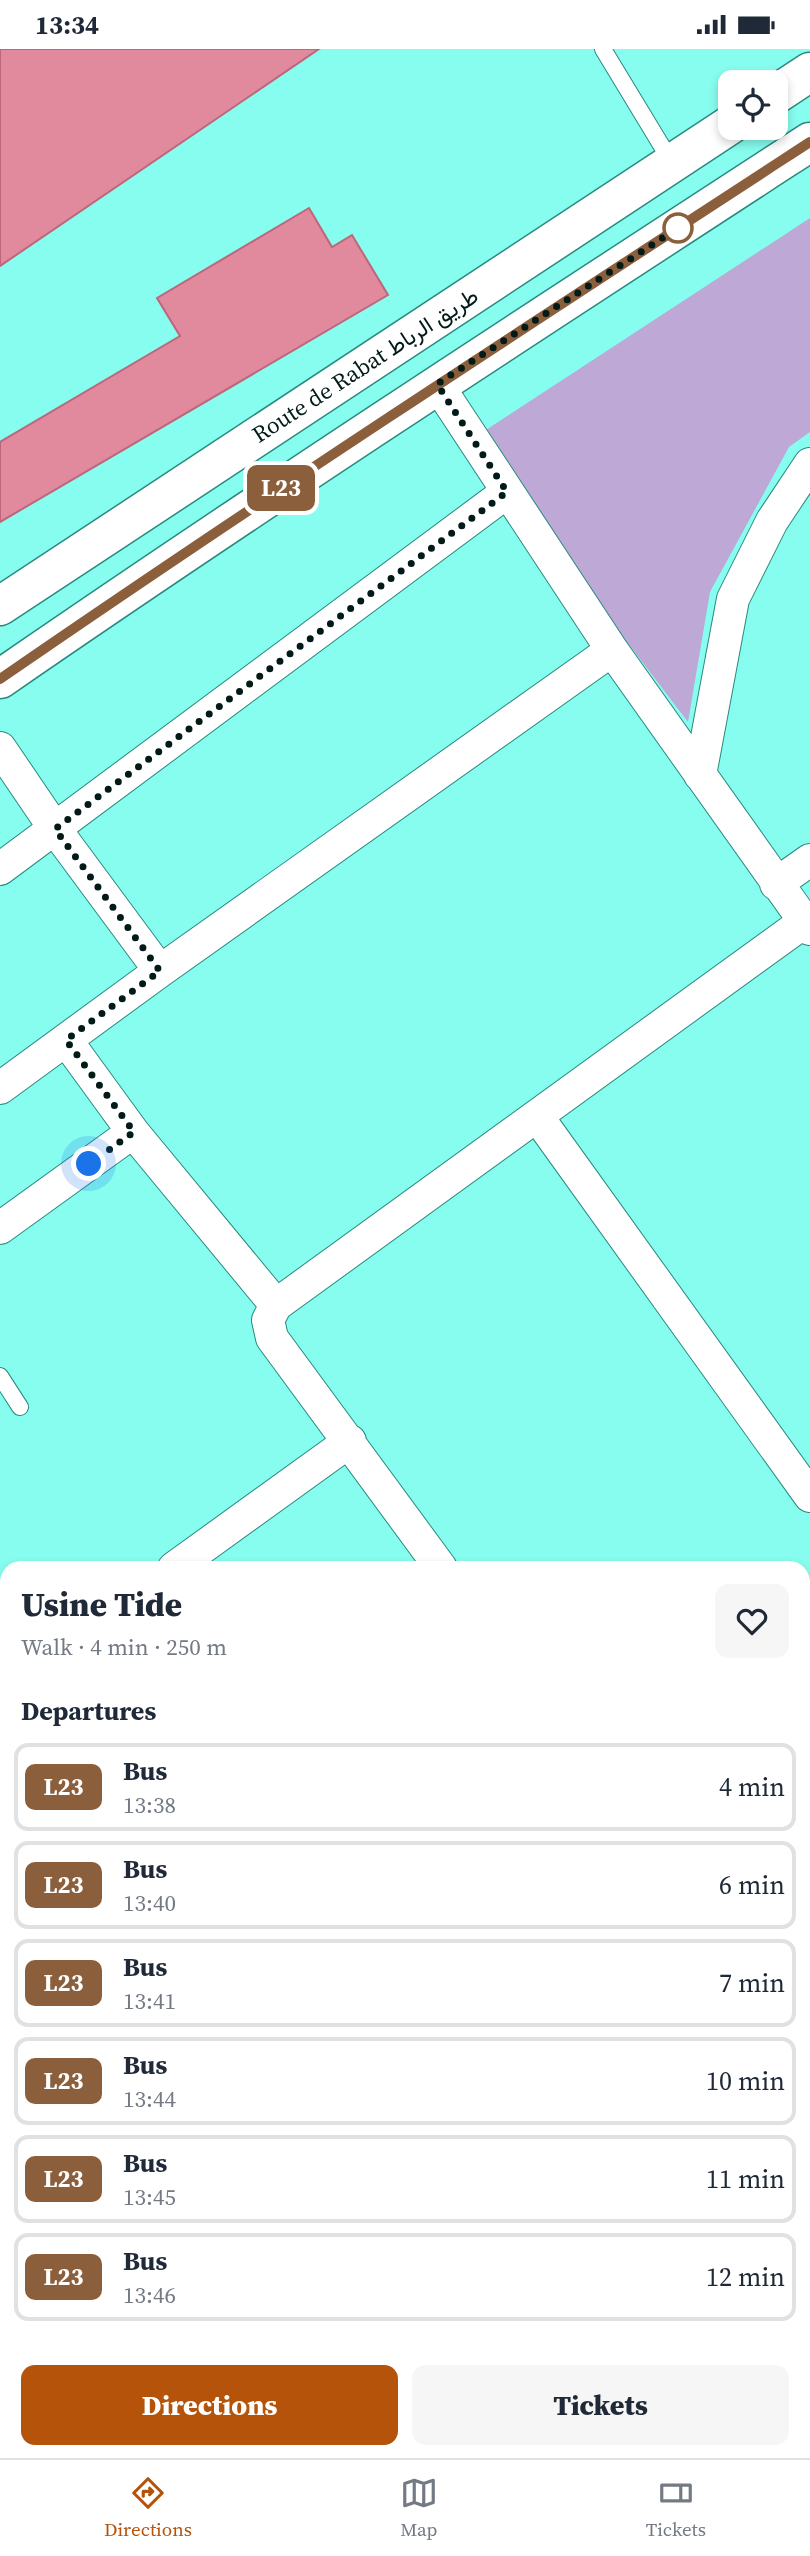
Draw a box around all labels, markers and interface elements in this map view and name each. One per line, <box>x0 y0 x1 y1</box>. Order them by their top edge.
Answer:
text: 13:34 <box>35 7 99 43</box>
map controls <box>718 70 788 140</box>
button: locate <box>718 70 788 140</box>
unlabelled marker <box>663 213 693 243</box>
street label: Route de Rabat طريق الرباط <box>246 280 484 450</box>
line badge: L23 <box>241 465 321 511</box>
text: L23 <box>261 471 301 504</box>
your location <box>71 1146 106 1181</box>
text: Usine Tide <box>21 1582 182 1627</box>
button: heart <box>715 1584 789 1658</box>
text: Walk · 4 min · 250 m <box>21 1631 227 1663</box>
text: Departures <box>21 1693 156 1729</box>
text: Bus <box>123 1753 167 1789</box>
text: 4 min <box>719 1769 785 1805</box>
text: L23 <box>44 1770 83 1803</box>
text: 13:38 <box>123 1789 176 1821</box>
text: Bus <box>123 1851 167 1887</box>
text: 6 min <box>719 1867 785 1903</box>
text: L23 <box>44 1868 83 1901</box>
text: 13:40 <box>123 1887 176 1919</box>
text: Bus <box>123 1949 167 1985</box>
text: 7 min <box>719 1965 785 2001</box>
text: L23 <box>44 1966 83 1999</box>
text: 13:41 <box>123 1985 176 2017</box>
text: Bus <box>123 2047 167 2083</box>
text: 10 min <box>706 2063 785 2099</box>
text: L23 <box>44 2064 83 2097</box>
text: 13:44 <box>123 2083 176 2115</box>
text: Bus <box>123 2145 167 2181</box>
text: 11 min <box>706 2161 785 2197</box>
text: L23 <box>44 2162 83 2195</box>
text: 13:45 <box>123 2181 176 2213</box>
text: Bus <box>123 2243 167 2279</box>
text: 12 min <box>706 2259 785 2295</box>
text: L23 <box>44 2260 83 2293</box>
text: 13:46 <box>123 2279 176 2311</box>
button: Directions <box>21 2365 398 2445</box>
button: Tickets <box>412 2365 789 2445</box>
tab: Directions <box>104 2474 192 2542</box>
tab: Map <box>400 2474 438 2542</box>
tab: Tickets <box>646 2474 706 2542</box>

